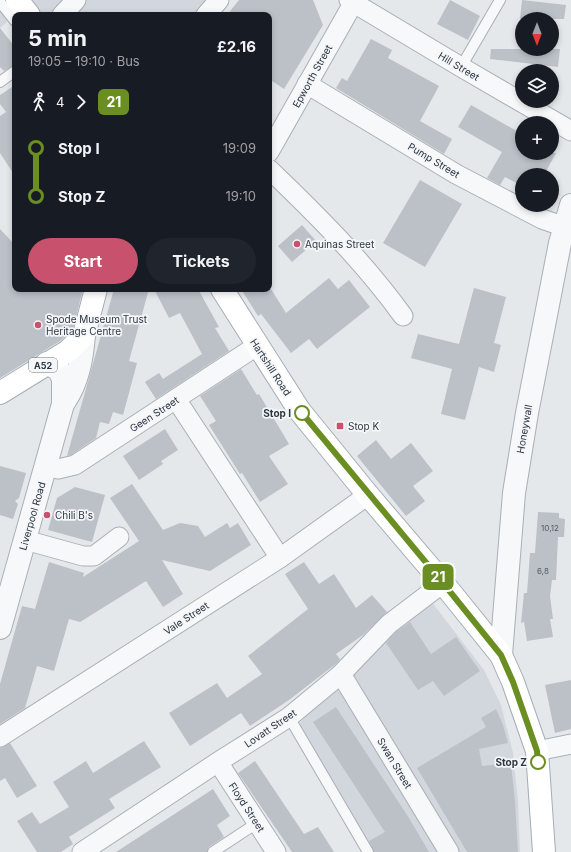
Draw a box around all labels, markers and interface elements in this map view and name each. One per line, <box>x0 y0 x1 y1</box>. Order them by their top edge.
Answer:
north arrow <box>515 12 559 56</box>
map controls <box>515 12 559 212</box>
text: 5 min <box>28 25 87 51</box>
text: £2.16 <box>217 37 256 56</box>
street label: Epworth Street <box>290 42 335 110</box>
street label: Hill Street <box>436 49 482 83</box>
text: 19:05 – 19:10 · Bus <box>28 53 140 69</box>
button: layers <box>515 64 559 108</box>
icon: walk <box>28 91 50 113</box>
icon: forward <box>70 91 92 113</box>
text: 21 <box>106 93 121 110</box>
text: 4 <box>56 94 64 110</box>
button: + <box>515 116 559 160</box>
text: Stop I <box>58 139 100 158</box>
text: 19:09 <box>223 140 256 156</box>
street label: Pump Street <box>406 140 463 181</box>
button: − <box>515 168 559 212</box>
text: Stop Z <box>58 187 105 206</box>
text: 19:10 <box>225 188 256 204</box>
button: Start <box>28 238 138 284</box>
button: Tickets <box>146 238 256 284</box>
place label: Aquinas Street <box>305 238 375 250</box>
marker: Aquinas Street <box>292 239 302 249</box>
place label: Spode Museum Trust Heritage Centre <box>46 313 148 337</box>
marker: Spode Museum Trust Heritage Centre <box>33 320 43 330</box>
street label: Hartshill Road <box>248 336 294 398</box>
road number: A52 <box>29 358 57 372</box>
street label: Geen Street <box>127 393 181 434</box>
street label: Honeywall <box>514 404 534 454</box>
marker: Stop I <box>294 405 310 421</box>
place label: Stop I <box>263 407 291 419</box>
place label: Stop K <box>348 420 380 432</box>
marker: Stop K <box>335 421 345 431</box>
street label: Liverpool Road <box>16 480 48 552</box>
place label: Chili B's <box>55 509 93 521</box>
marker: Chili B's <box>42 510 52 520</box>
house number: 10,12 <box>541 523 559 533</box>
line badge: 21 <box>420 564 456 590</box>
house number: 6,8 <box>537 566 549 576</box>
text: 21 <box>431 568 445 585</box>
street label: Vale Street <box>161 599 211 637</box>
street label: Lovatt Street <box>242 706 299 750</box>
street label: Swan Street <box>375 735 415 791</box>
marker: Stop Z <box>530 754 546 770</box>
place label: Stop Z <box>495 756 527 768</box>
street label: Floyd Street <box>227 780 268 835</box>

